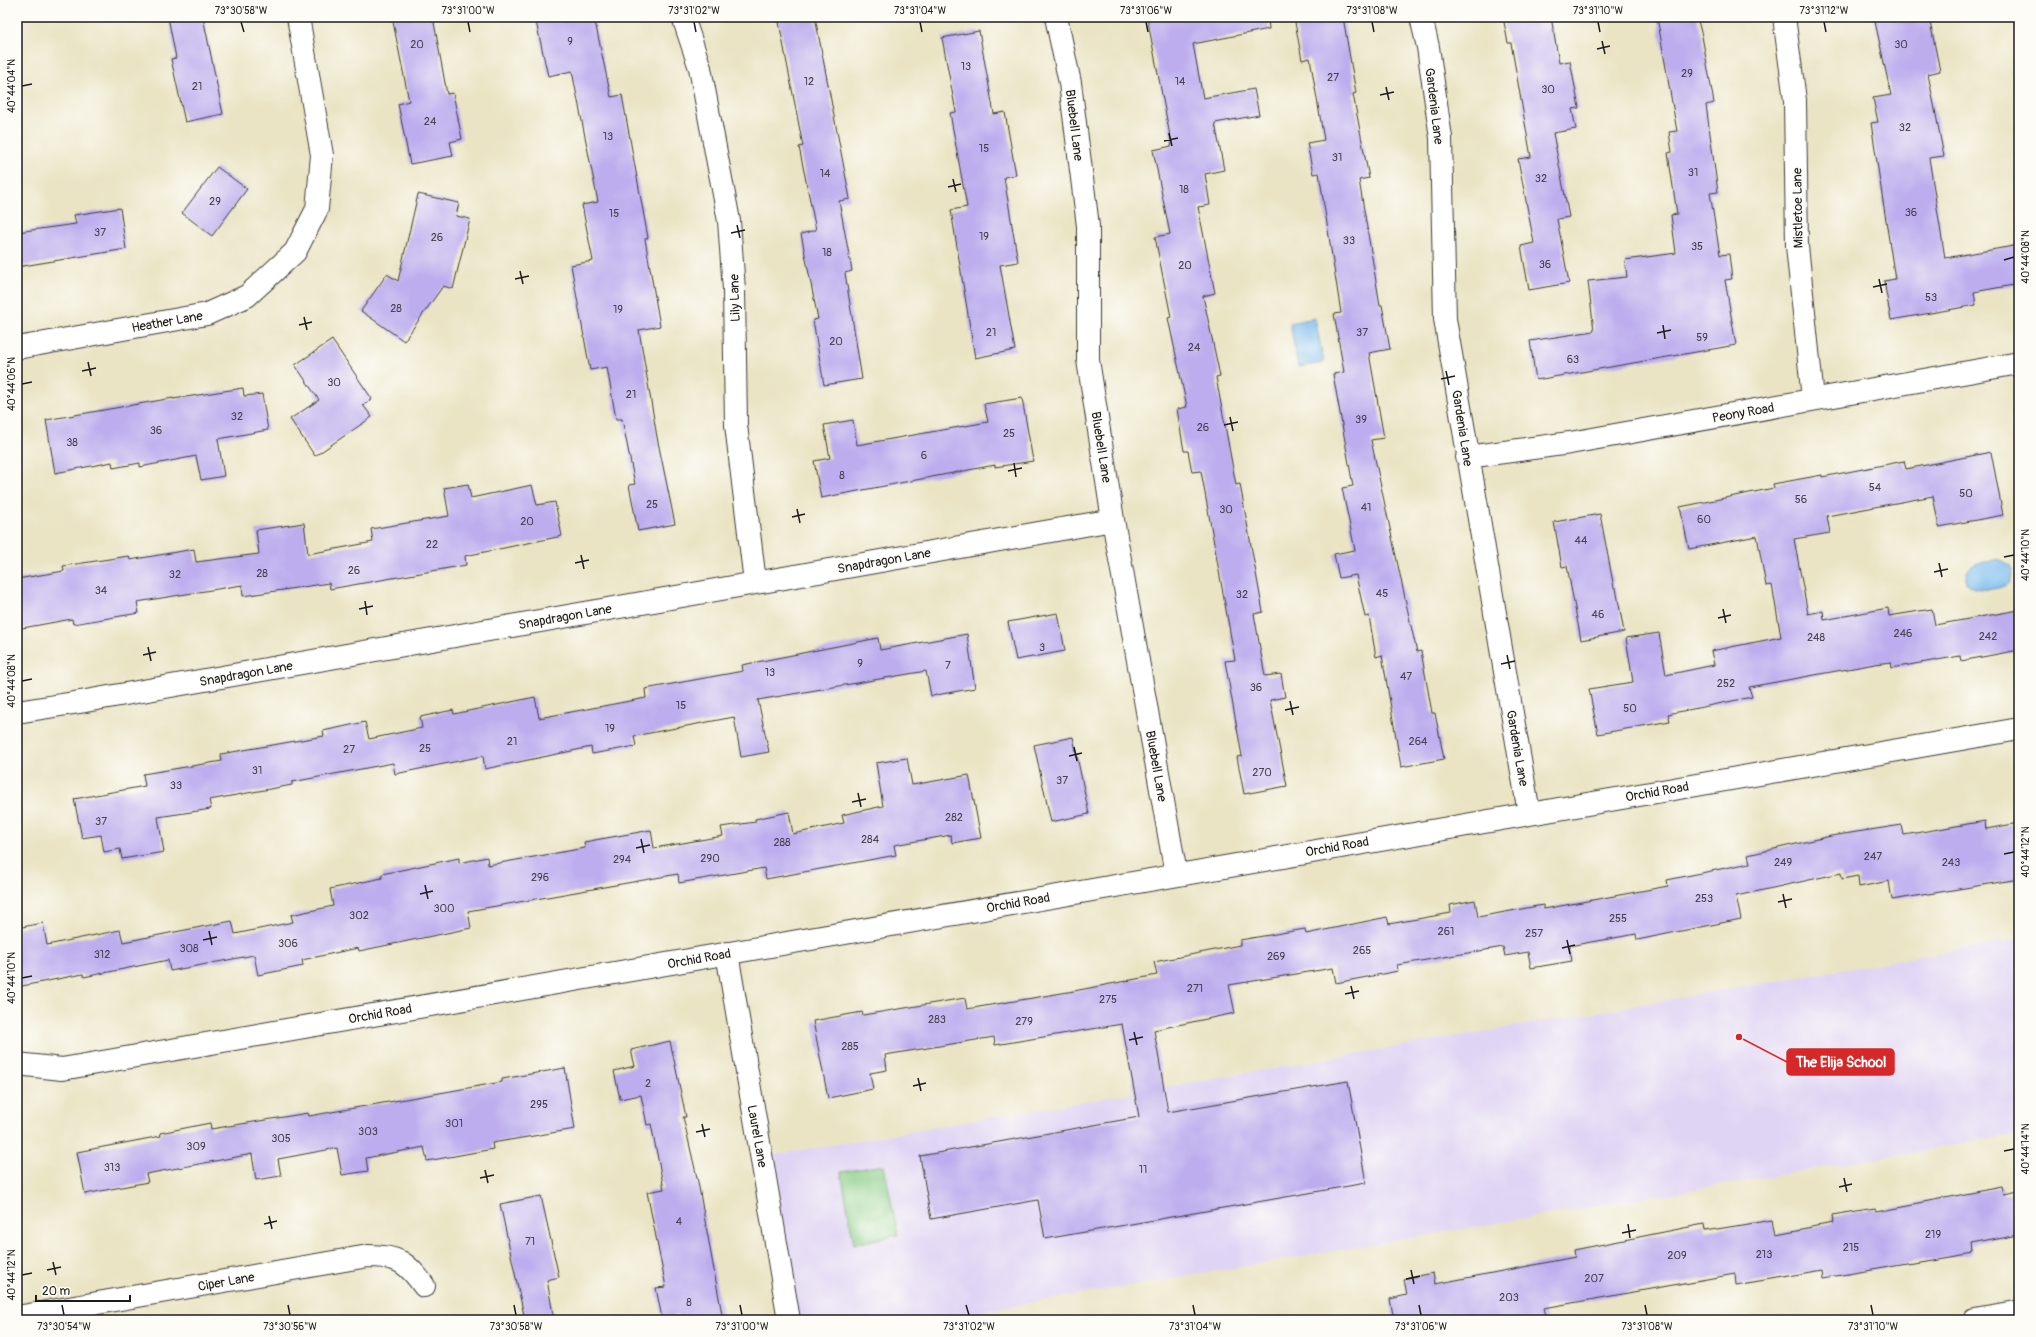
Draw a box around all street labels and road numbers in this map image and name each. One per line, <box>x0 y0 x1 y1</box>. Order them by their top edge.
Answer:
street label: Gardenia Lane <box>1421 67 1447 146</box>
street label: Bluebell Lane <box>1062 88 1086 162</box>
street label: Mistletoe Lane <box>1789 167 1807 248</box>
street label: Lily Lane <box>726 273 744 322</box>
street label: Heather Lane <box>130 308 204 336</box>
street label: Gardenia Lane <box>1448 389 1476 468</box>
street label: Peony Road <box>1711 400 1776 426</box>
street label: Bluebell Lane <box>1087 410 1115 485</box>
street label: Snapdragon Lane <box>836 545 933 577</box>
street label: Snapdragon Lane <box>517 601 614 633</box>
street label: Snapdragon Lane <box>198 658 295 690</box>
street label: Gardenia Lane <box>1502 709 1532 788</box>
street label: Bluebell Lane <box>1142 729 1170 804</box>
street label: Orchid Road <box>1624 779 1690 805</box>
street label: Orchid Road <box>1304 834 1370 860</box>
street label: Orchid Road <box>985 890 1051 916</box>
street label: Orchid Road <box>666 946 732 972</box>
street label: Orchid Road <box>347 1001 413 1027</box>
street label: Laurel Lane <box>744 1104 770 1169</box>
street label: Ciper Lane <box>197 1269 256 1295</box>

